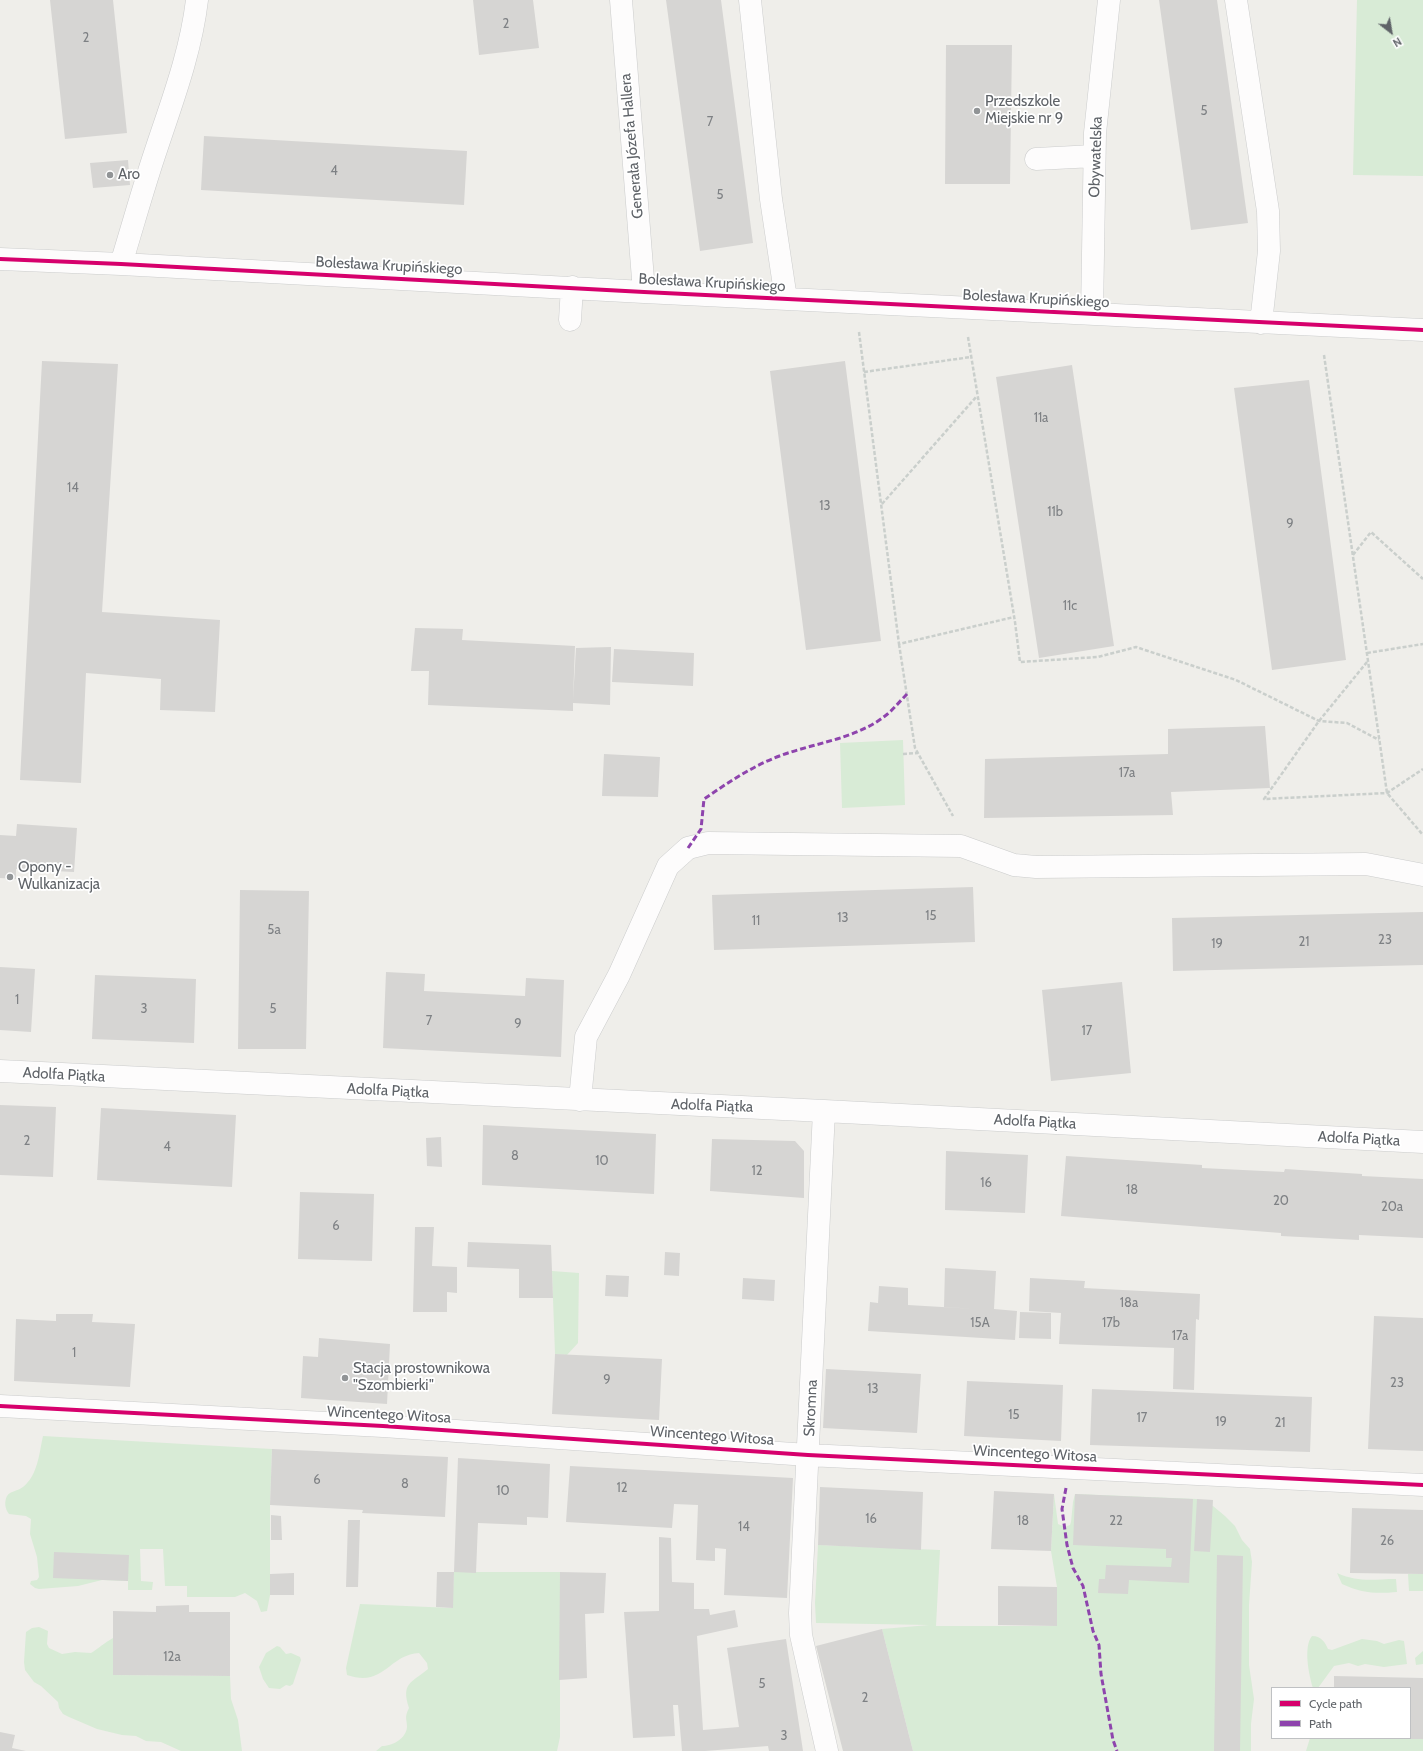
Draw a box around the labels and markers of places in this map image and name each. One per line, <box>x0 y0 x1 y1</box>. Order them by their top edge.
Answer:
place label: Przedszkole Miejskie nr 9 <box>985 93 1063 128</box>
marker: Przedszkole Miejskie nr 9 <box>972 106 982 116</box>
place label: Aro <box>118 166 140 184</box>
marker: Aro <box>105 170 115 180</box>
place label: Opony - Wulkanizacja <box>18 859 100 894</box>
marker: Opony - Wulkanizacja <box>5 872 15 882</box>
place label: Stacja prostownikowa "Szombierki" <box>353 1360 490 1395</box>
marker: Stacja prostownikowa "Szombierki" <box>340 1373 350 1383</box>

